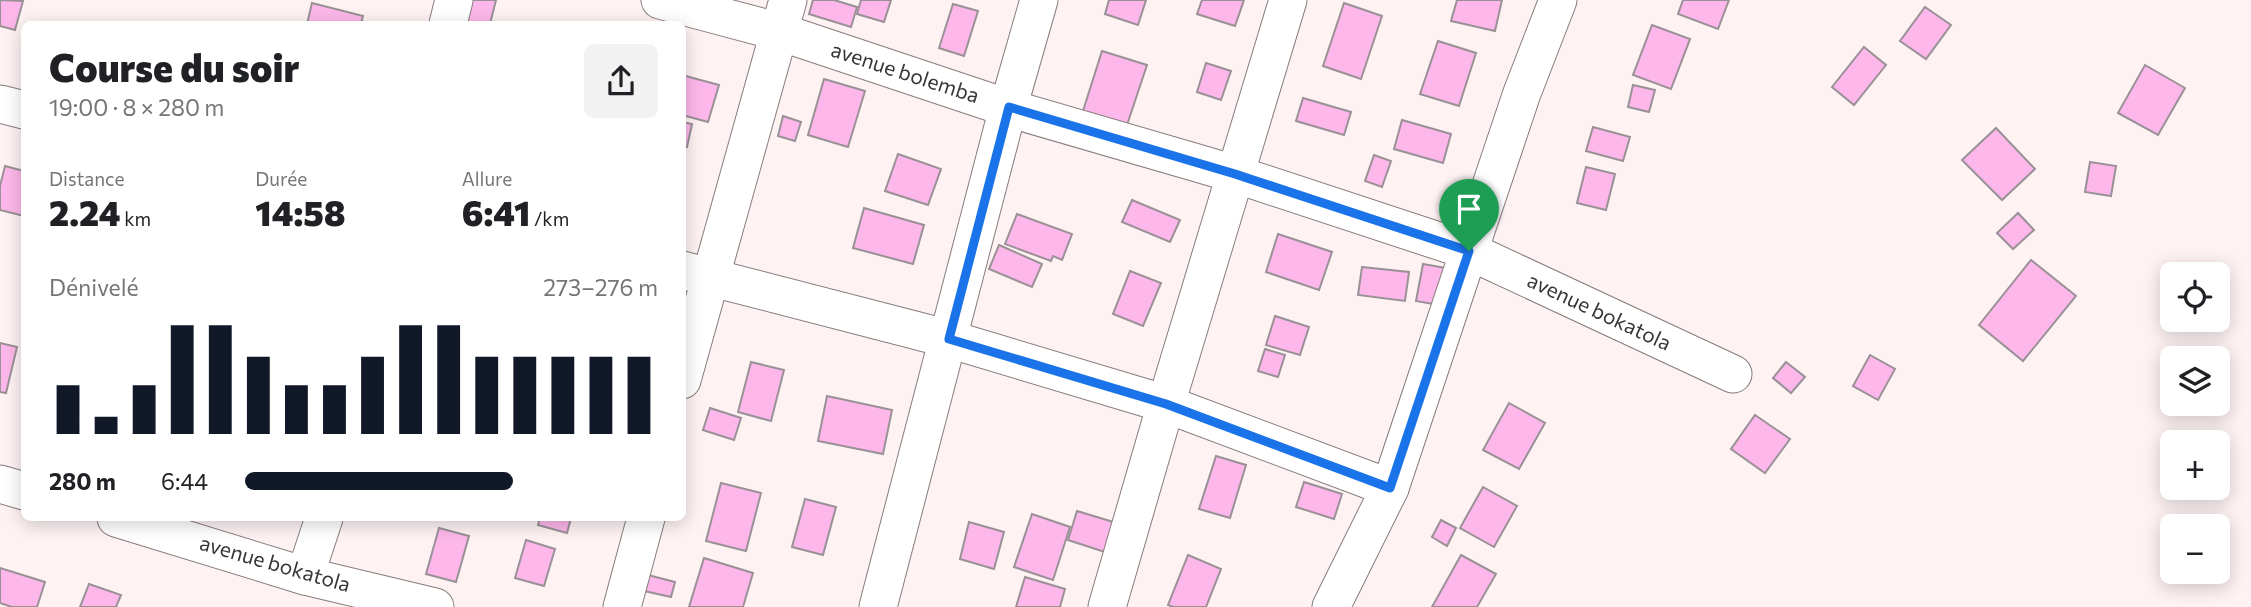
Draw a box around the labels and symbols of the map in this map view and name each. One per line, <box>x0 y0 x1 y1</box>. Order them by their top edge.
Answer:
street label: avenue bolemba <box>828 36 983 107</box>
pin <box>1439 179 1499 251</box>
street label: avenue bokatola <box>1524 266 1675 355</box>
street label: avenue bokatola <box>197 529 354 596</box>

